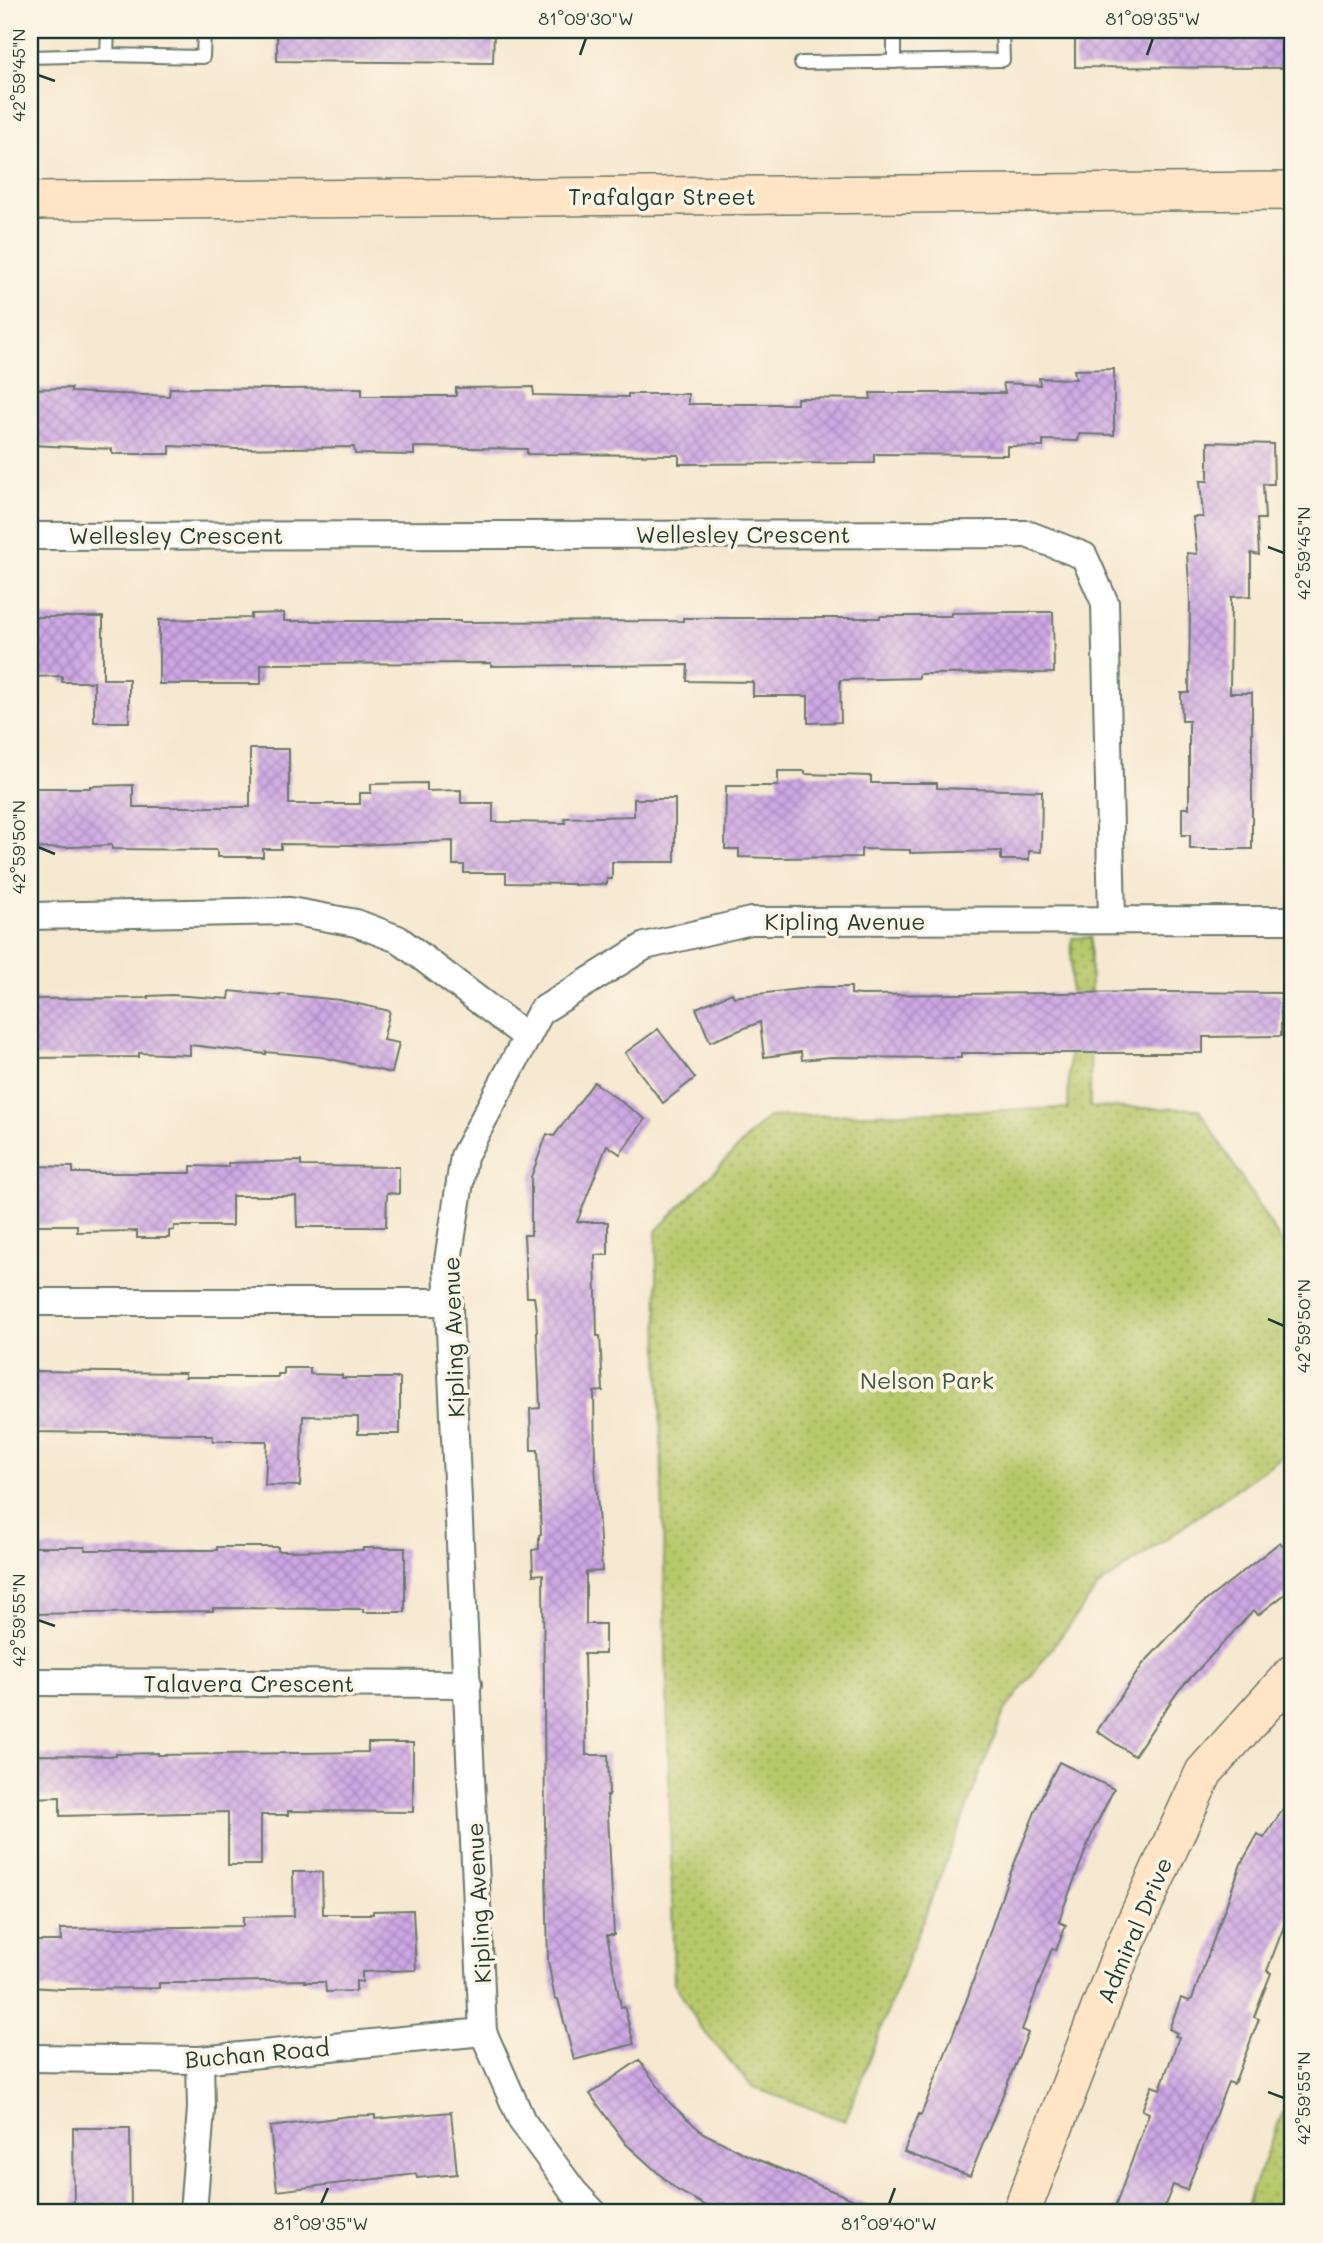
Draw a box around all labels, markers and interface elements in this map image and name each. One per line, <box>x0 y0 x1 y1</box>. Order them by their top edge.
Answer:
text: 81°09'30"W <box>538 6 634 30</box>
text: 81°09'35"W <box>1106 6 1200 30</box>
text: 42°59'45"N <box>6 28 30 122</box>
street label: Trafalgar Street <box>568 181 756 211</box>
text: 42°59'45"N <box>1291 506 1315 600</box>
street label: Wellesley Crescent <box>636 519 850 549</box>
street label: Wellesley Crescent <box>69 520 283 550</box>
text: 42°59'50"N <box>6 800 30 894</box>
street label: Kipling Avenue <box>764 906 926 936</box>
street label: Kipling Avenue <box>435 1256 471 1418</box>
text: 42°59'50"N <box>1291 1279 1315 1373</box>
park label: Nelson Park <box>860 1365 994 1395</box>
text: 42°59'55"N <box>6 1573 30 1667</box>
street label: Talavera Crescent <box>144 1668 354 1698</box>
street label: Kipling Avenue <box>459 1822 497 1984</box>
street label: Admiral Drive <box>1090 1852 1178 2008</box>
street label: Buchan Road <box>183 2032 331 2074</box>
text: 42°59'55"N <box>1291 2051 1315 2145</box>
text: 81°09'35"W <box>274 2211 368 2235</box>
text: 81°09'40"W <box>841 2211 937 2235</box>

